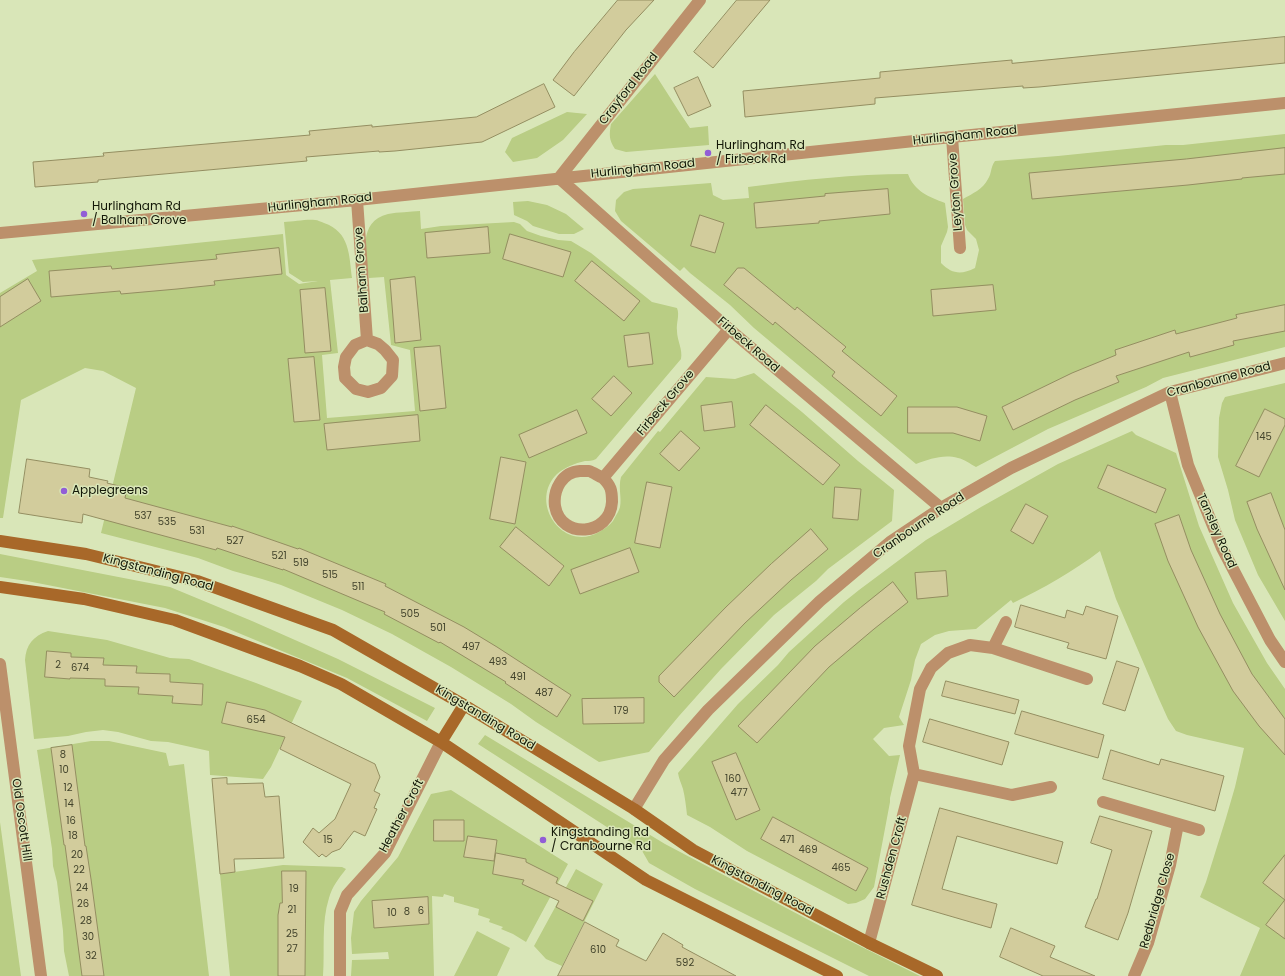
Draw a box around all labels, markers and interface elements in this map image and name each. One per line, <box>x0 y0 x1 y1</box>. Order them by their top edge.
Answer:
street label: Crayford Road <box>596 50 662 128</box>
street label: Hurlingham Road <box>912 123 1018 149</box>
place label: Hurlingham Rd / Firbeck Rd <box>716 139 805 167</box>
marker: Hurlingham Rd / Firbeck Rd <box>703 148 713 158</box>
street label: Leyton Grove <box>946 153 966 231</box>
street label: Hurlingham Road <box>590 156 696 182</box>
street label: Hurlingham Road <box>267 190 373 216</box>
place label: Hurlingham Rd / Balham Grove <box>92 200 186 228</box>
marker: Hurlingham Rd / Balham Grove <box>79 209 89 219</box>
street label: Balham Grove <box>352 227 372 313</box>
street label: Firbeck Road <box>714 314 782 376</box>
street label: Cranbourne Road <box>1165 359 1273 401</box>
street label: Firbeck Grove <box>634 367 698 439</box>
house number: 145 <box>1256 431 1272 443</box>
place label: Applegreens <box>72 484 148 498</box>
marker: Applegreens <box>59 486 69 496</box>
street label: Cranbourne Road <box>871 490 967 562</box>
street label: Tansley Road <box>1193 491 1239 571</box>
house number: 537 <box>134 510 152 522</box>
house number: 535 <box>158 516 176 528</box>
house number: 531 <box>189 525 205 537</box>
house number: 527 <box>226 535 244 547</box>
house number: 521 <box>271 550 287 562</box>
street label: Kingstanding Road <box>101 551 215 595</box>
house number: 519 <box>293 557 309 569</box>
house number: 515 <box>322 569 338 581</box>
house number: 511 <box>352 581 364 593</box>
house number: 505 <box>401 608 419 620</box>
house number: 501 <box>430 622 446 634</box>
house number: 497 <box>462 641 480 653</box>
house number: 493 <box>489 656 507 668</box>
house number: 2 <box>55 659 61 671</box>
house number: 674 <box>71 662 89 674</box>
house number: 491 <box>510 671 526 683</box>
street label: Kingstanding Road <box>433 683 537 753</box>
house number: 487 <box>535 687 553 699</box>
house number: 179 <box>614 705 628 717</box>
house number: 654 <box>247 714 265 726</box>
house number: 8 <box>60 749 66 761</box>
house number: 10 <box>59 764 69 776</box>
house number: 160 <box>725 773 741 785</box>
street label: Heather Croft <box>377 777 427 855</box>
street label: Old Oscott Hill <box>8 778 34 862</box>
house number: 12 <box>64 782 72 794</box>
house number: 477 <box>730 787 748 799</box>
house number: 14 <box>64 798 74 810</box>
house number: 16 <box>66 815 76 827</box>
street label: Rushden Croft <box>874 815 910 901</box>
place label: Kingstanding Rd / Cranbourne Rd <box>551 826 651 854</box>
house number: 18 <box>68 830 78 842</box>
house number: 15 <box>323 834 333 846</box>
house number: 471 <box>780 834 794 846</box>
marker: Kingstanding Rd / Cranbourne Rd <box>538 835 548 845</box>
house number: 469 <box>799 844 817 856</box>
house number: 20 <box>71 849 83 861</box>
street label: Redbridge Close <box>1137 852 1179 950</box>
street label: Kingstanding Road <box>708 853 816 919</box>
house number: 465 <box>832 862 850 874</box>
house number: 22 <box>73 864 85 876</box>
house number: 24 <box>76 882 88 894</box>
house number: 19 <box>289 883 299 895</box>
house number: 26 <box>77 898 89 910</box>
house number: 21 <box>288 904 296 916</box>
house number: 6 <box>418 905 424 917</box>
house number: 8 <box>404 906 410 918</box>
house number: 10 <box>387 907 397 919</box>
house number: 28 <box>80 915 92 927</box>
house number: 25 <box>286 928 298 940</box>
house number: 30 <box>82 931 94 943</box>
house number: 27 <box>286 943 298 955</box>
house number: 610 <box>590 944 606 956</box>
house number: 32 <box>85 950 97 962</box>
house number: 592 <box>676 957 694 969</box>

